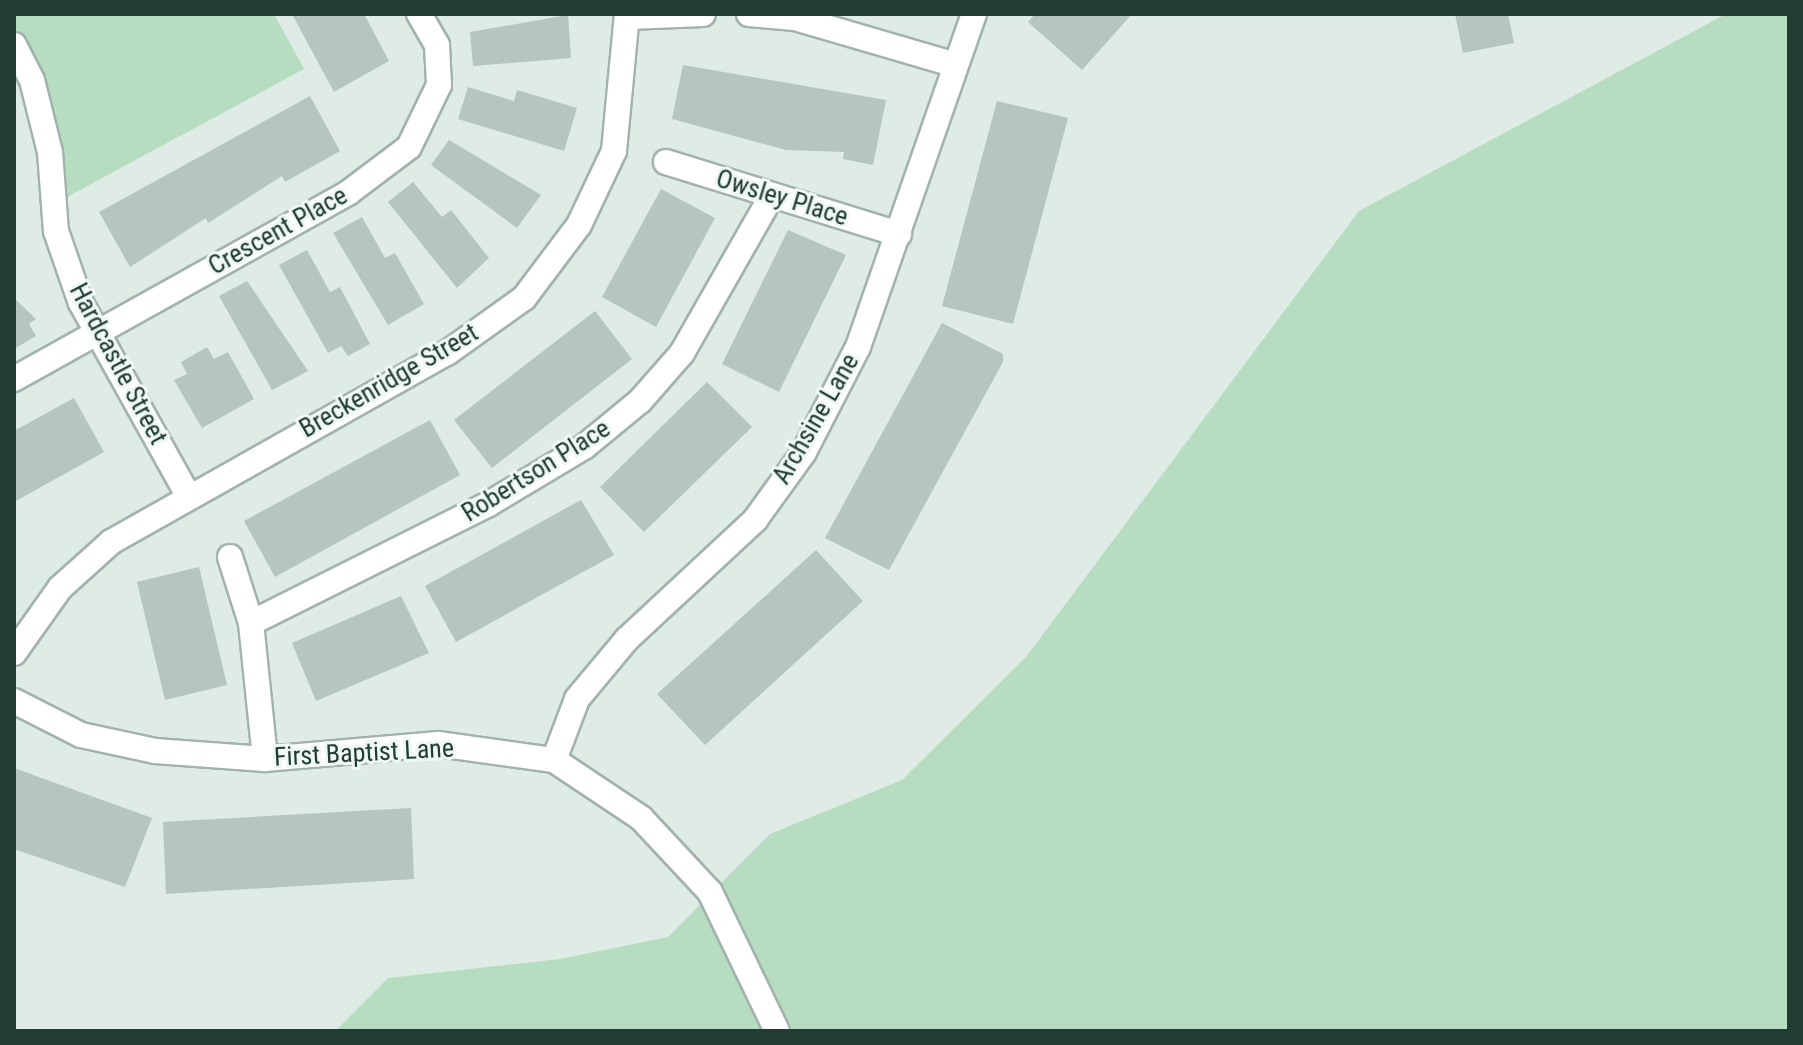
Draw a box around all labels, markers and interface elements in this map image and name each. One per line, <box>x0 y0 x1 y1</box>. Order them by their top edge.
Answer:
street label: Owsley Place <box>712 163 852 233</box>
street label: Crescent Place <box>203 180 353 282</box>
street label: Hardcastle Street <box>62 278 174 450</box>
street label: Breckenridge Street <box>294 317 484 445</box>
street label: Archsine Lane <box>766 348 866 490</box>
street label: Robertson Place <box>456 413 616 529</box>
street label: First Baptist Lane <box>273 733 455 773</box>

